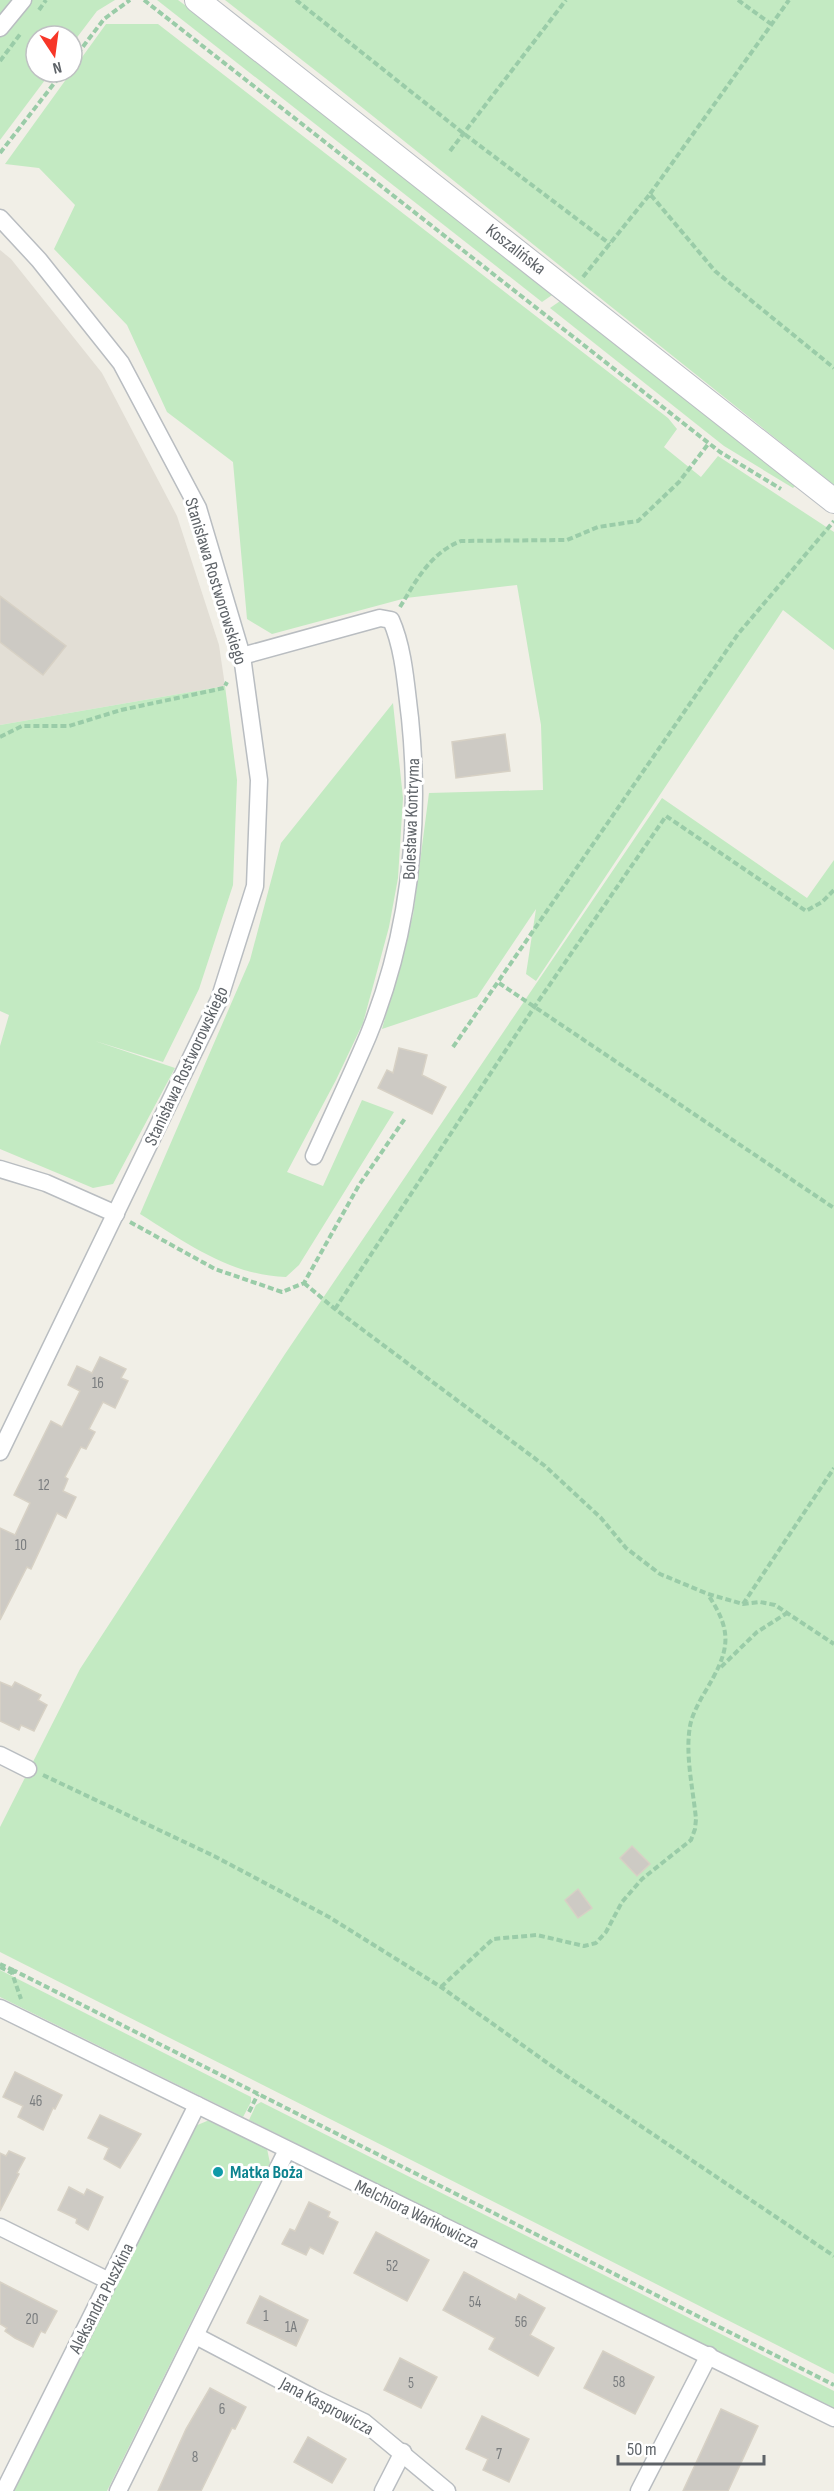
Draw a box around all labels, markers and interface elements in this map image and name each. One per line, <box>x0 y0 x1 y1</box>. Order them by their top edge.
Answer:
north arrow <box>24 24 84 84</box>
text: N <box>51 57 63 77</box>
street label: Koszalińska <box>482 220 550 279</box>
street label: Stanisława Rostworowskiego <box>180 495 251 667</box>
street label: Bolesława Kontryma <box>399 758 424 880</box>
street label: Stanisława Rostworowskiego <box>140 983 233 1149</box>
house number: 16 <box>92 1374 104 1393</box>
house number: 12 <box>38 1476 50 1495</box>
house number: 10 <box>15 1536 27 1555</box>
house number: 46 <box>30 2092 42 2111</box>
place label: Matka Boża <box>230 2162 303 2183</box>
marker: Matka Boża <box>211 2165 225 2179</box>
street label: Melchiora Wańkowicza <box>351 2175 482 2254</box>
street label: Aleksandra Puszkina <box>64 2239 138 2358</box>
house number: 52 <box>386 2257 398 2276</box>
house number: 54 <box>469 2293 481 2312</box>
house number: 1 <box>263 2307 269 2326</box>
house number: 20 <box>26 2310 38 2329</box>
house number: 56 <box>515 2313 527 2332</box>
house number: 1A <box>285 2318 298 2337</box>
street label: Jana Kasprowicza <box>275 2372 377 2440</box>
house number: 58 <box>613 2373 625 2392</box>
house number: 5 <box>408 2374 414 2393</box>
house number: 6 <box>219 2400 225 2419</box>
scale bar <box>618 2428 764 2466</box>
text: 50 m <box>627 2439 657 2460</box>
house number: 7 <box>496 2445 502 2464</box>
house number: 8 <box>192 2448 198 2467</box>

